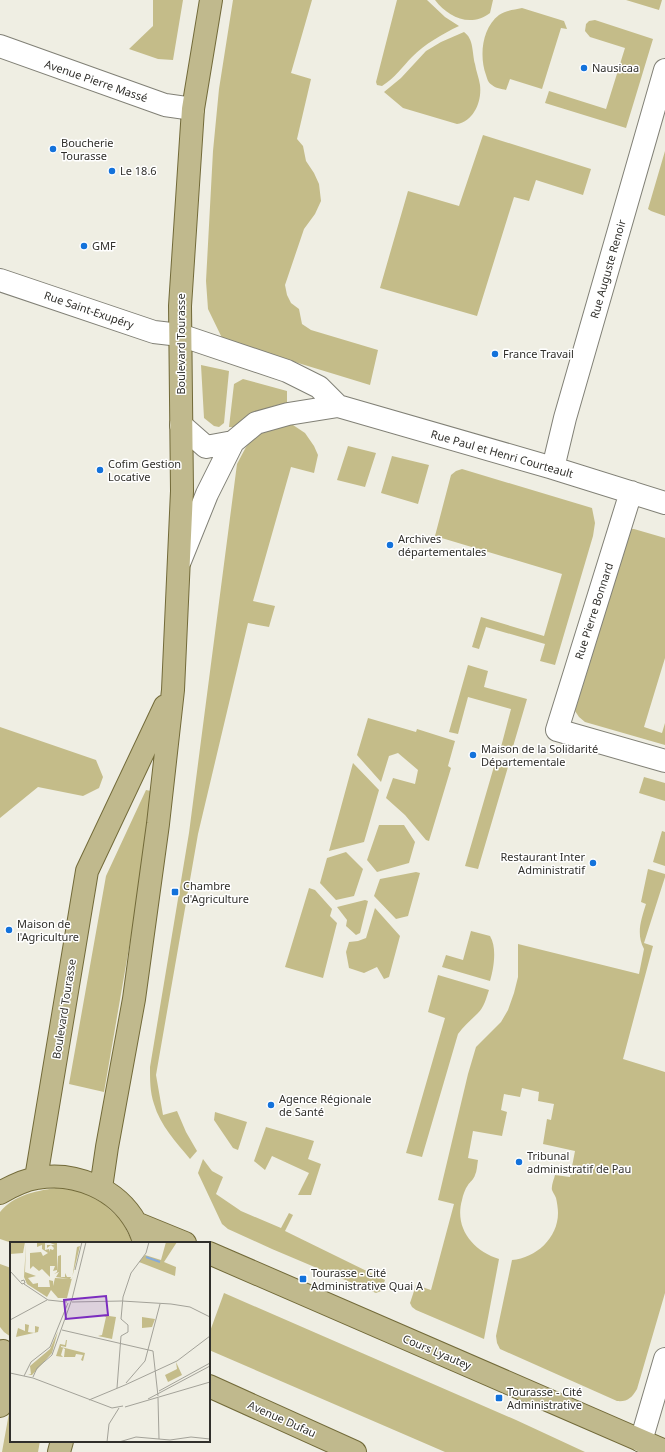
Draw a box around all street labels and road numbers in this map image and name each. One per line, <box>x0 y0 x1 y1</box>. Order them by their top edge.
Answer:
street label: Avenue Pierre Massé <box>43 56 150 105</box>
street label: Rue Auguste Renoir <box>586 217 629 320</box>
street label: Rue Saint-Exupéry <box>42 287 136 332</box>
street label: Boulevard Tourasse <box>173 293 188 395</box>
street label: Rue Paul et Henri Courteault <box>429 426 575 481</box>
street label: Rue Pierre Bonnard <box>571 560 616 661</box>
street label: Boulevard Tourasse <box>48 958 79 1060</box>
street label: Cours Lyautey <box>401 1330 474 1373</box>
street label: Avenue Dufau <box>246 1397 319 1440</box>

